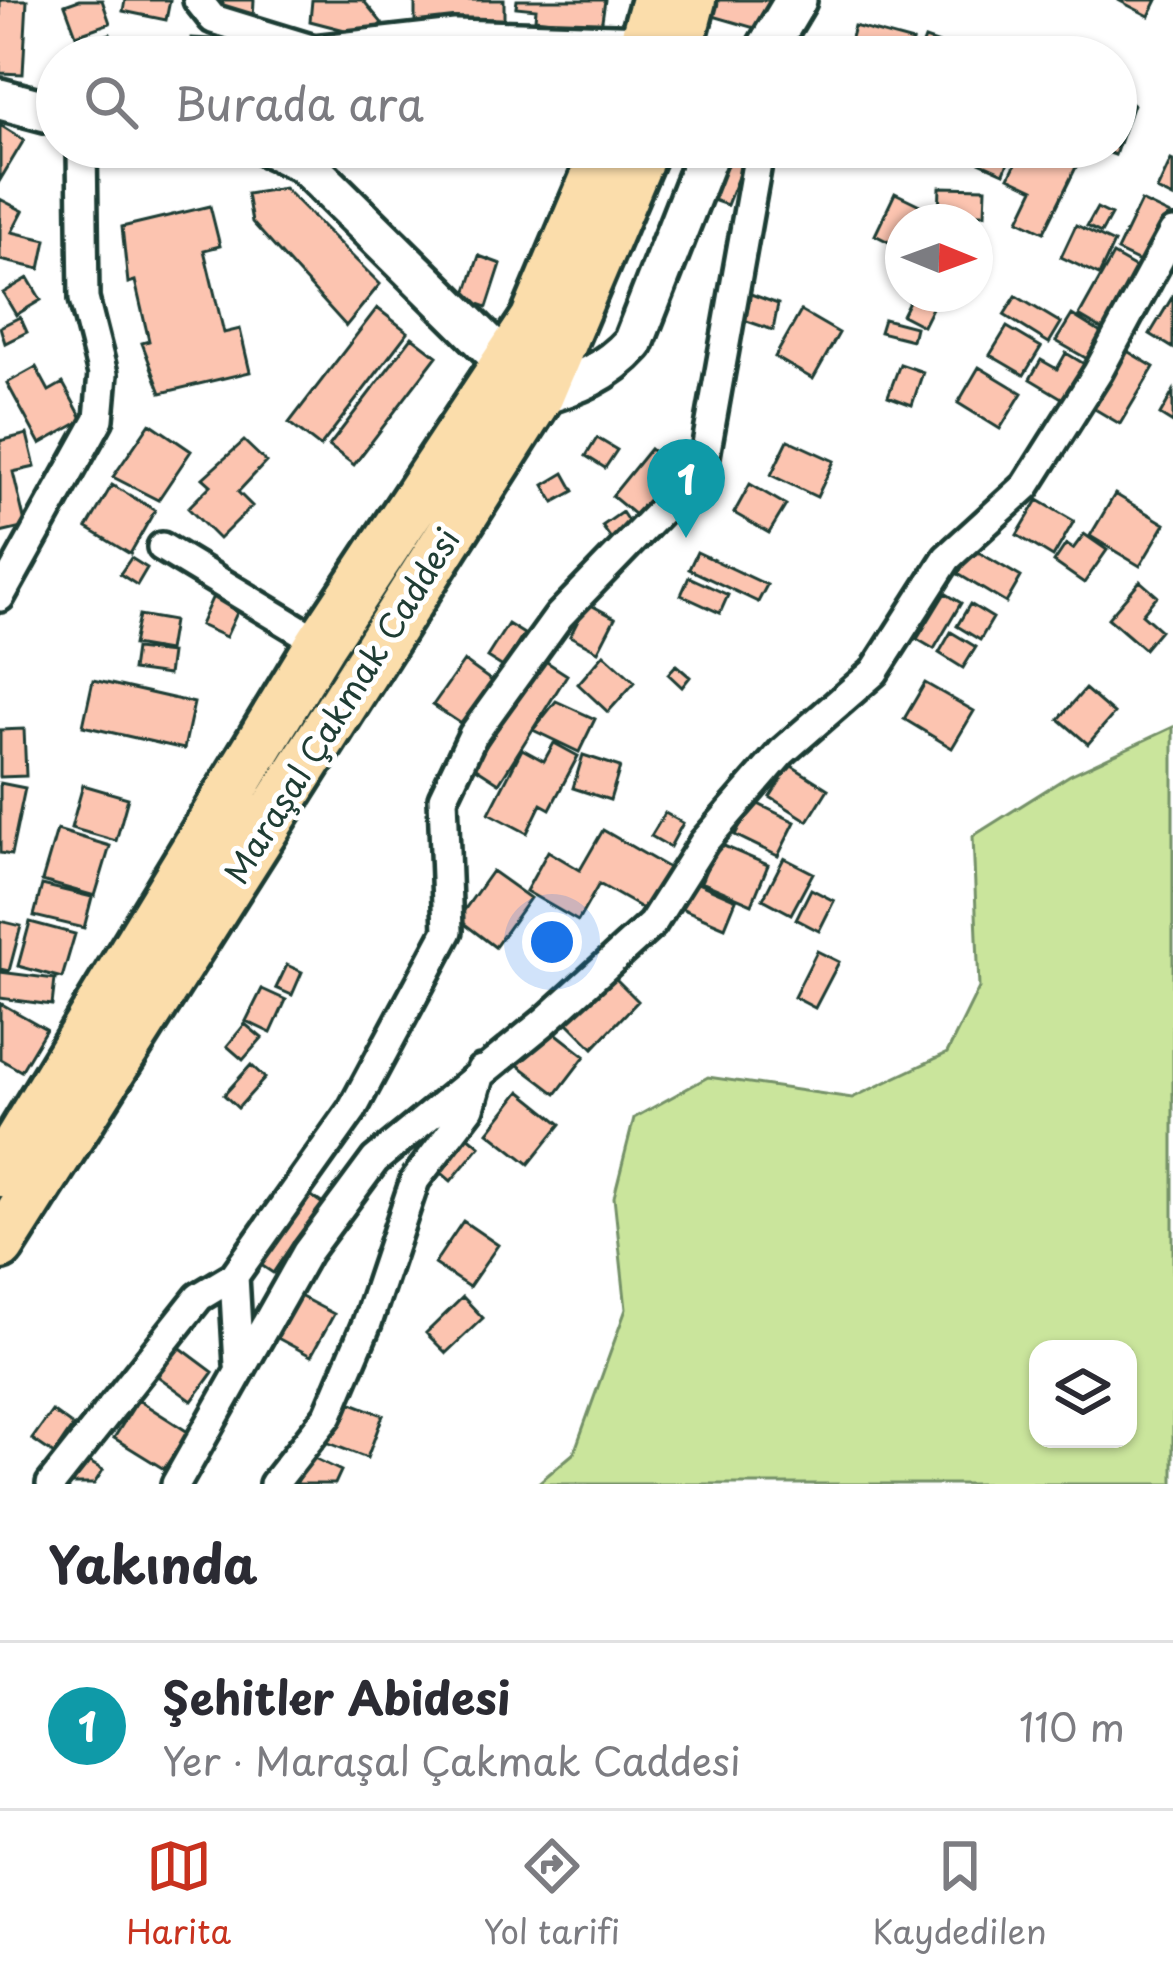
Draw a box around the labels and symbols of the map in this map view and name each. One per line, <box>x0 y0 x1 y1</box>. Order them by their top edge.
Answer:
north arrow <box>885 204 993 312</box>
pin: 1 <box>647 439 725 538</box>
street label: Maraşal Çakmak Caddesi <box>210 517 471 893</box>
your location <box>522 912 582 972</box>

